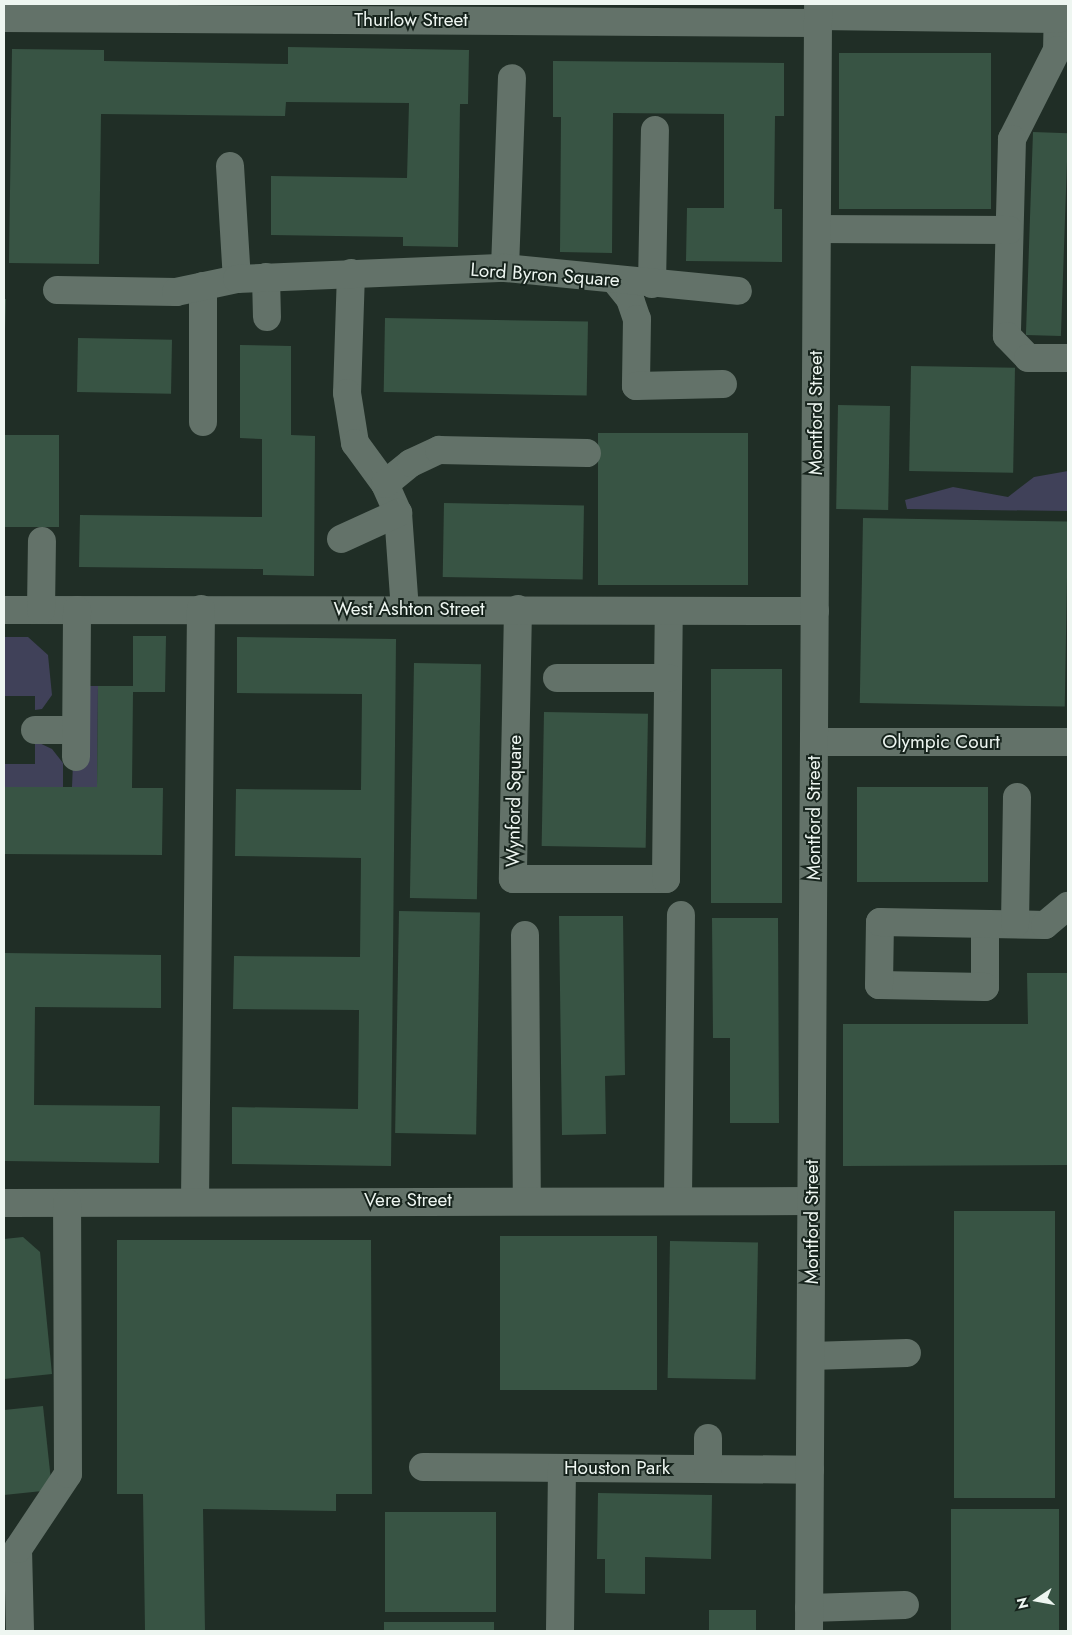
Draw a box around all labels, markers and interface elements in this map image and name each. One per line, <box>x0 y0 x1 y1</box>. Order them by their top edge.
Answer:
street label: Thurlow Street <box>354 9 468 31</box>
street label: Lord Byron Square <box>470 258 620 292</box>
street label: Montford Street <box>805 351 827 475</box>
street label: West Ashton Street <box>333 598 485 620</box>
street label: Olympic Court <box>882 731 1000 753</box>
street label: Wynford Square <box>501 735 527 867</box>
street label: Montford Street <box>803 756 825 880</box>
street label: Montford Street <box>801 1160 823 1284</box>
street label: Vere Street <box>364 1189 452 1211</box>
street label: Houston Park <box>564 1457 670 1479</box>
north arrow <box>1012 1575 1062 1625</box>
text: N <box>1011 1596 1033 1611</box>

